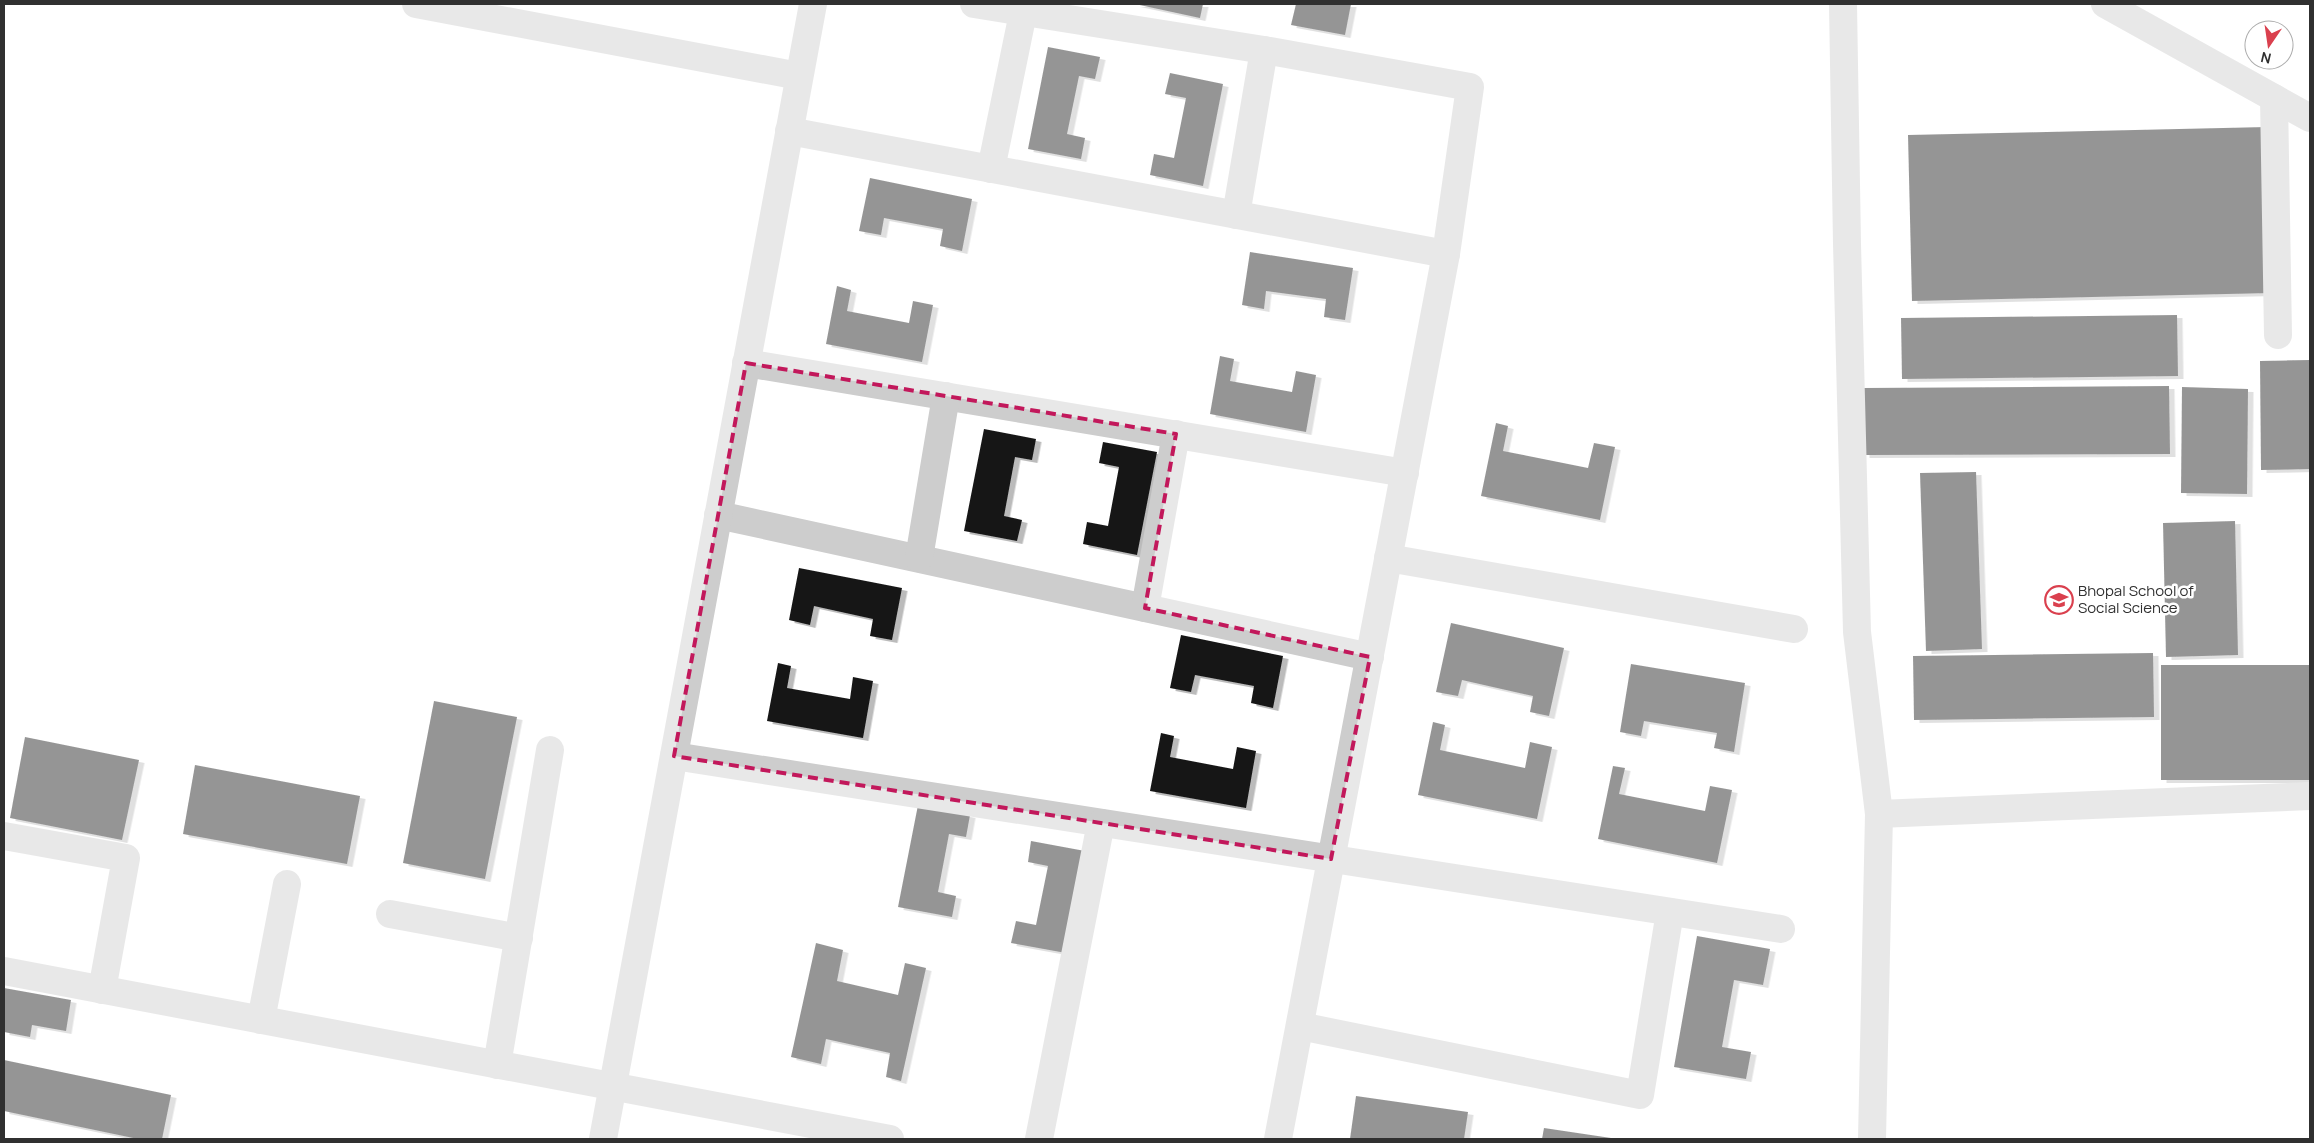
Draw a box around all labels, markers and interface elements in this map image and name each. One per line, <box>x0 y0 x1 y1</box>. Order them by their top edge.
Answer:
north arrow <box>2244 20 2294 70</box>
text: N <box>2259 48 2273 69</box>
place label: Bhopal School of Social Science <box>2078 580 2194 618</box>
school or university icon: Bhopal School of Social Science <box>2044 585 2074 615</box>

